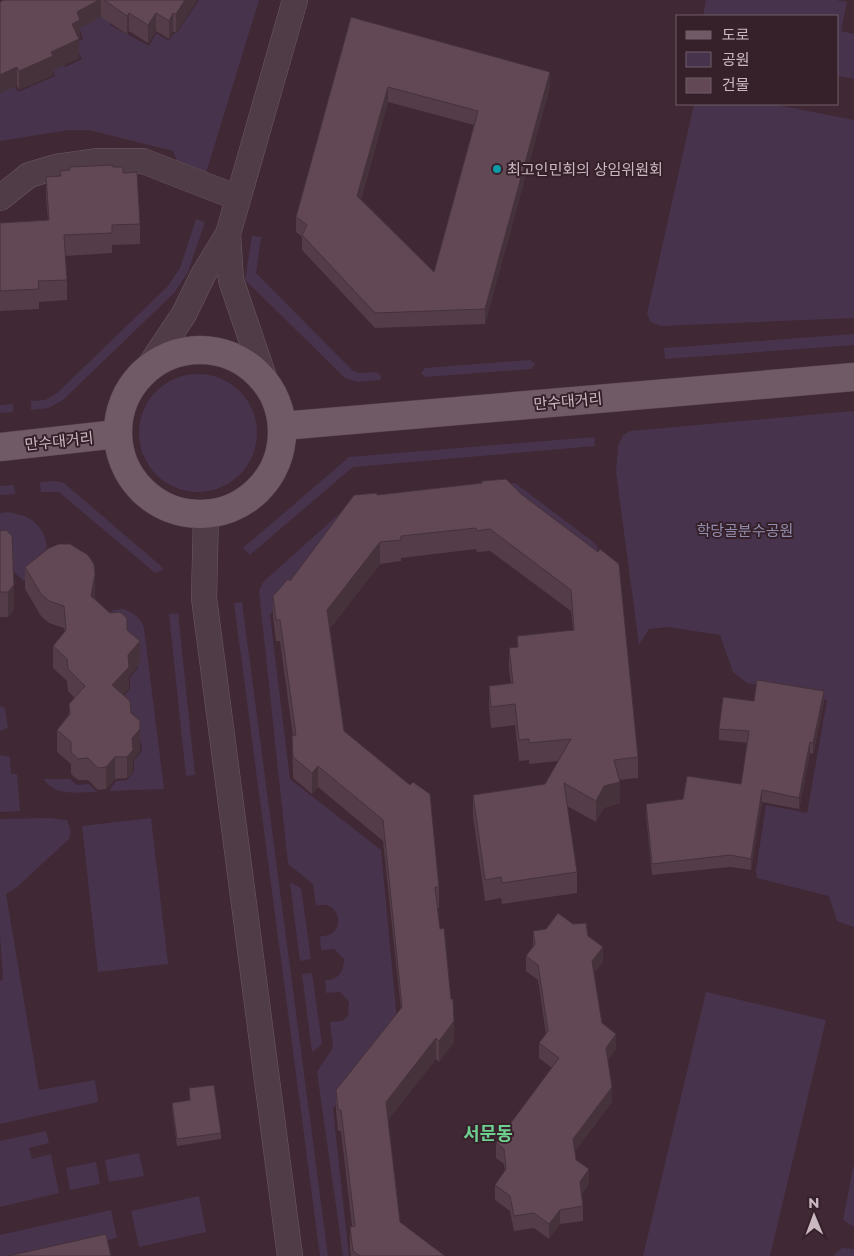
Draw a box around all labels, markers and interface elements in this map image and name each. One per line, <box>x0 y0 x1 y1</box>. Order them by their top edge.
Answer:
legend <box>676 15 839 105</box>
text: 도로 <box>722 25 750 44</box>
text: 공원 <box>722 50 750 69</box>
text: 건물 <box>722 75 750 94</box>
place label: 최고인민회의 상임위원회 <box>507 160 663 179</box>
marker: 최고인민회의 상임위원회 <box>491 163 503 175</box>
street label: 만수대거리 <box>533 389 603 413</box>
street label: 만수대거리 <box>24 428 94 454</box>
park label: 학당골분수공원 <box>697 521 793 540</box>
district label: 서문동 <box>463 1123 513 1145</box>
north arrow <box>789 1191 839 1241</box>
text: N <box>808 1194 820 1212</box>

